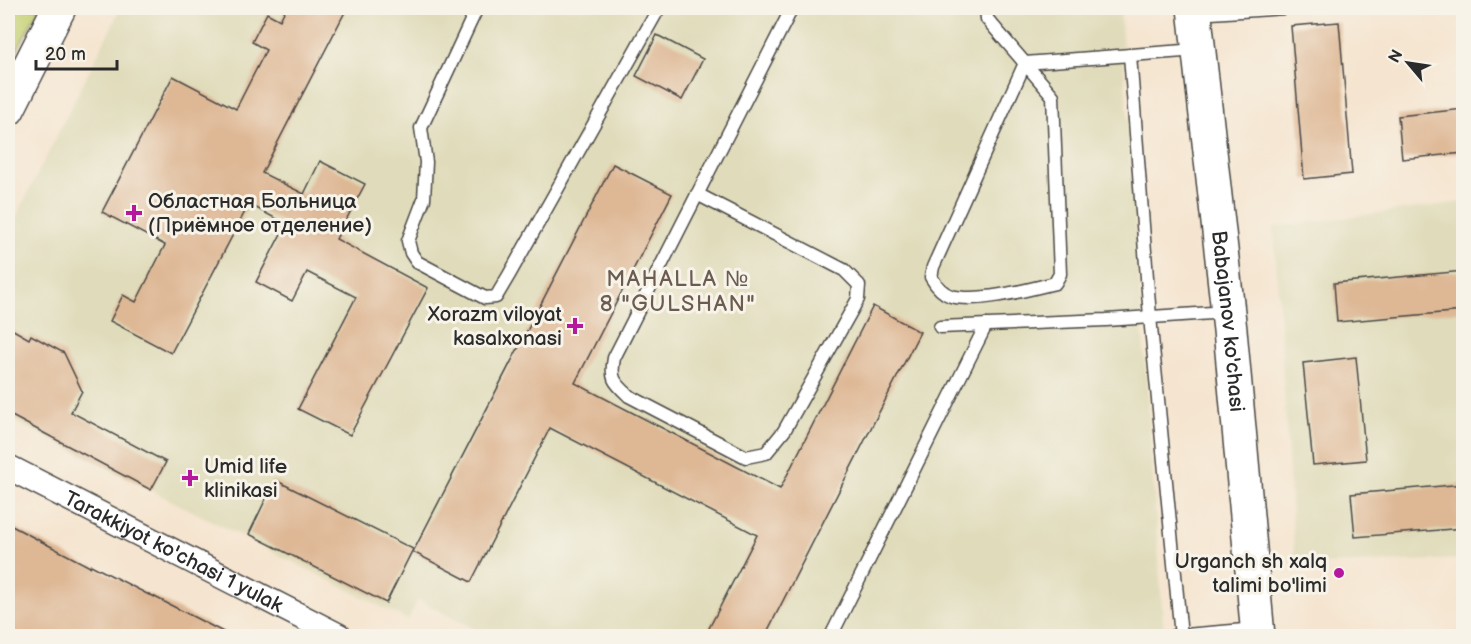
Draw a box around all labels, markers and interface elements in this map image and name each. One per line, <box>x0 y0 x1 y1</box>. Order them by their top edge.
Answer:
scale bar <box>36 33 117 71</box>
north arrow <box>1378 33 1438 93</box>
text: 20 m <box>45 44 86 65</box>
text: N <box>1385 47 1407 66</box>
place label: Областная Больница (Приёмное отделение) <box>148 189 372 238</box>
marker: Областная Больница (Приёмное отделение) <box>125 204 143 222</box>
street label: Babajanov ko'chasi <box>1206 229 1250 413</box>
district label: MAHALLA № 8 "GULSHAN" <box>600 266 756 318</box>
place label: Xorazm viloyat kasalxonasi <box>427 302 563 351</box>
marker: Xorazm viloyat kasalxonasi <box>566 317 584 335</box>
place label: Umid life klinikasi <box>204 454 287 503</box>
marker: Umid life klinikasi <box>181 469 199 487</box>
street label: Tarakkiyot ko'chasi 1 yulak <box>60 485 288 618</box>
place label: Urganch sh xalq talimi bo'limi <box>1175 549 1327 598</box>
marker: Urganch sh xalq talimi bo'limi <box>1332 566 1346 580</box>

